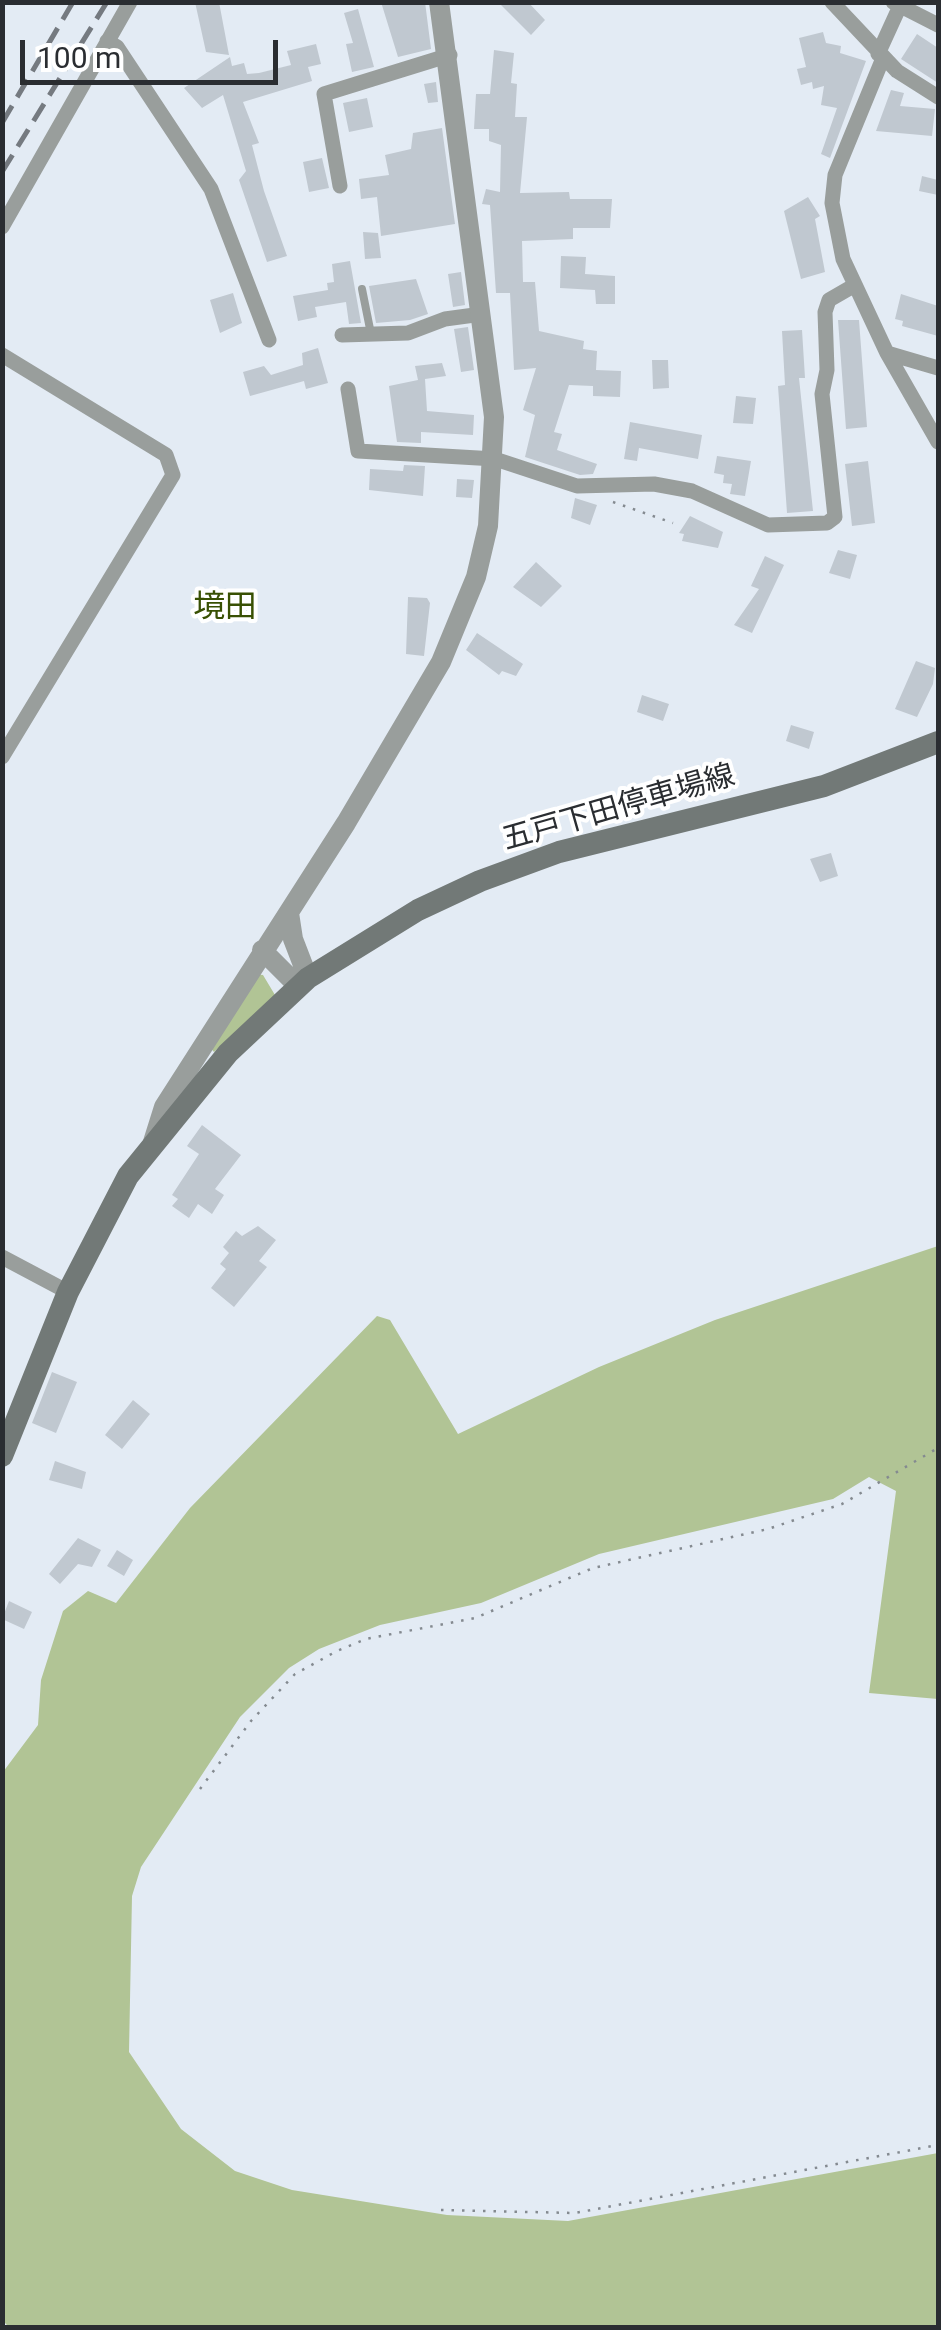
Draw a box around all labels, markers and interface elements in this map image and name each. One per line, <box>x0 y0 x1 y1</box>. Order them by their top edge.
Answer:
scale bar <box>25 20 282 82</box>
text: 100 m <box>37 40 121 75</box>
district label: 境田 <box>193 590 257 628</box>
street label: 五戸下田停車場線 <box>499 759 739 859</box>

